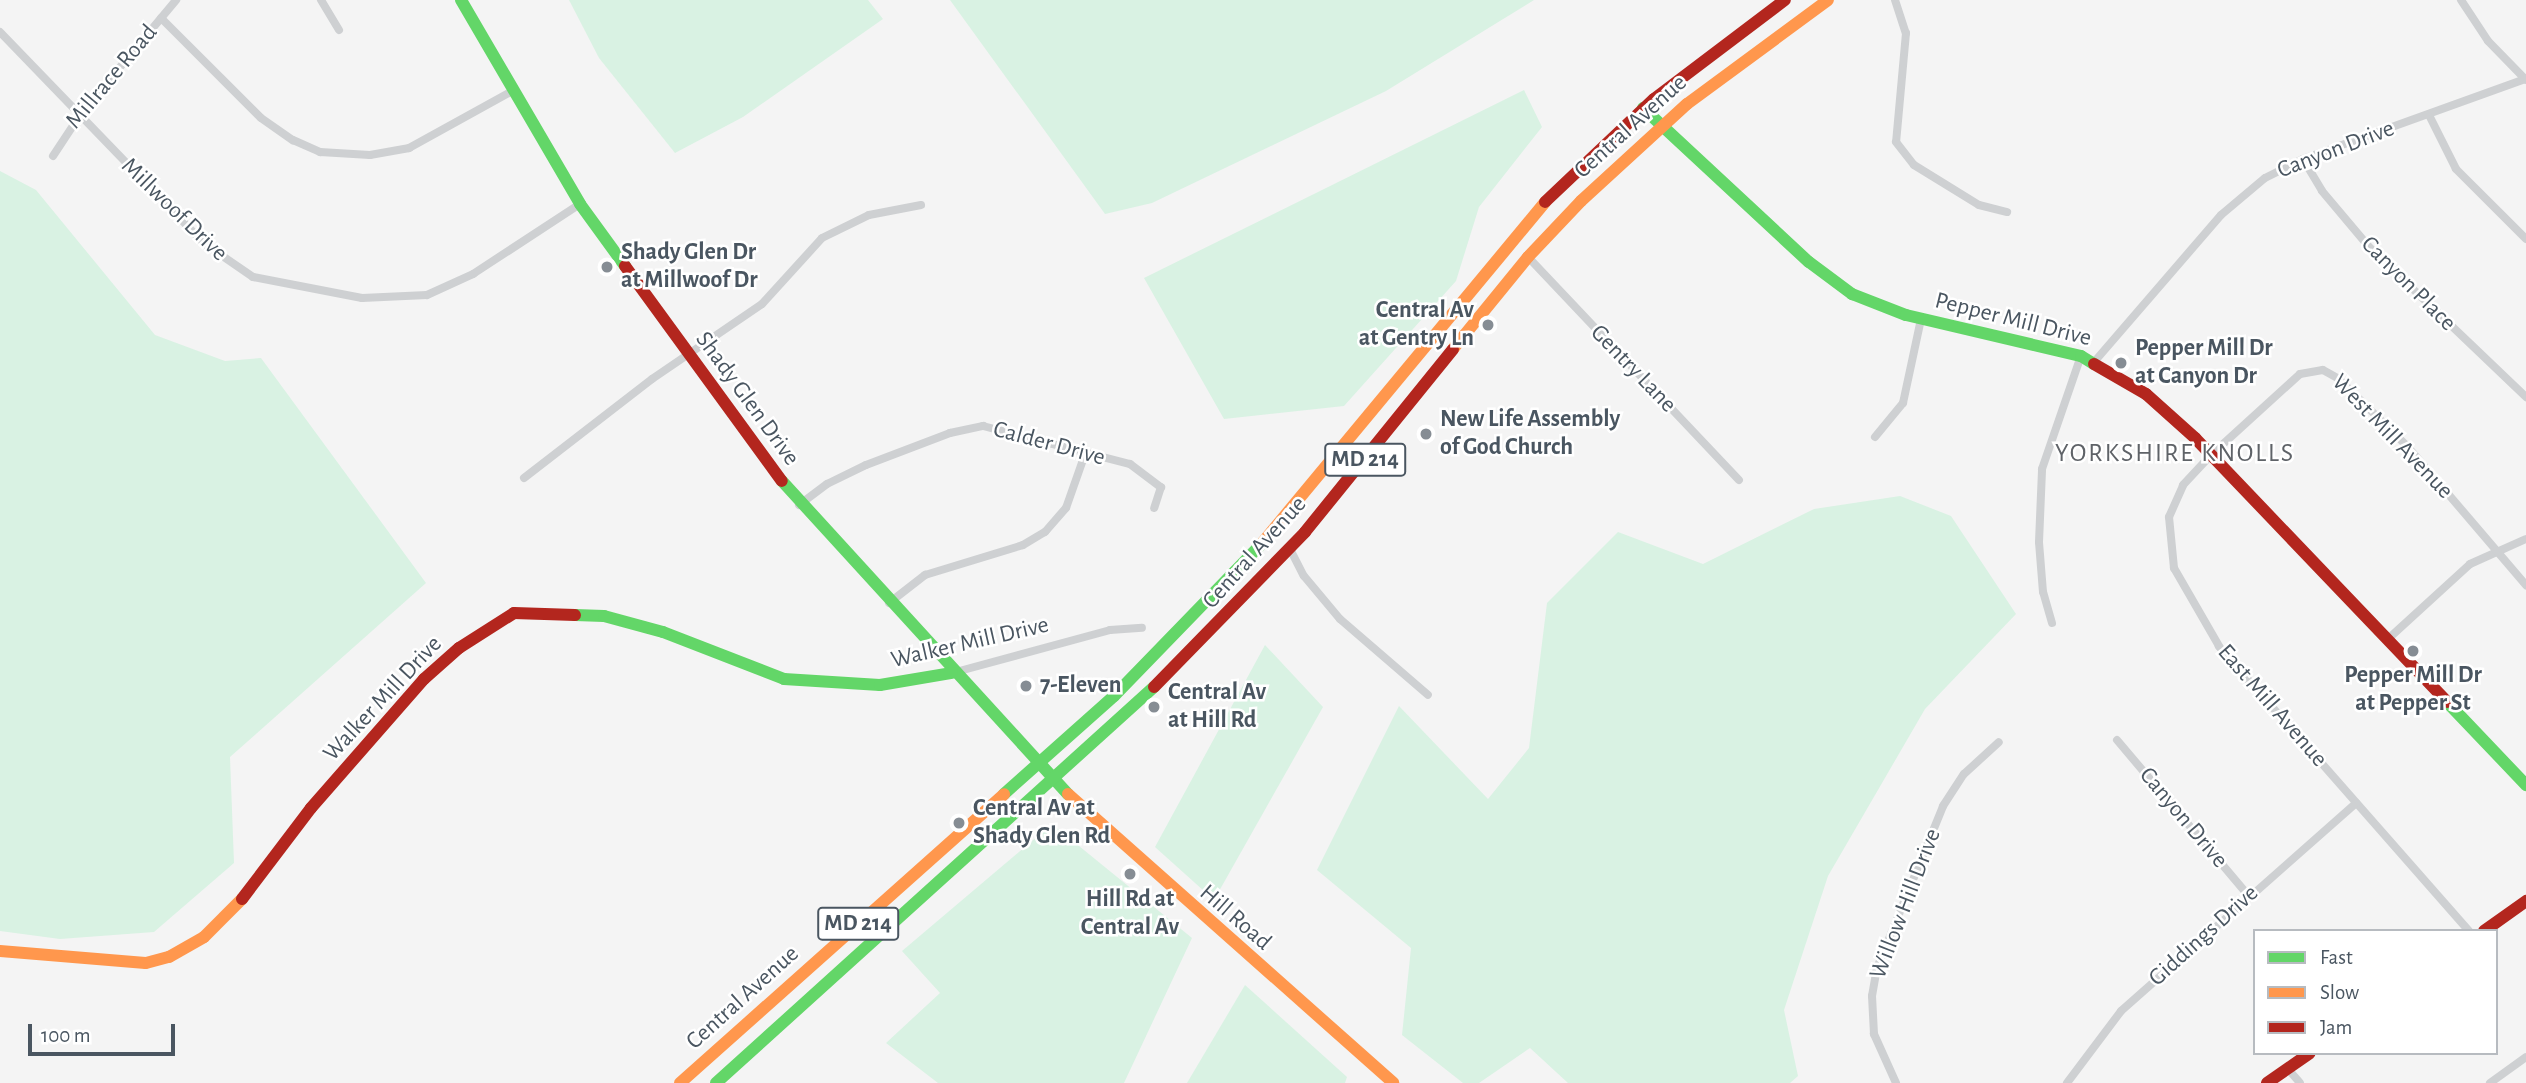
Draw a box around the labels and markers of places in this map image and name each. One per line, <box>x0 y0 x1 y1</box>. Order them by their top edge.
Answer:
place label: Shady Glen Dr at Millwoof Dr <box>621 239 757 295</box>
marker: Shady Glen Dr at Millwoof Dr <box>599 259 615 275</box>
place label: Central Av at Gentry Ln <box>1359 297 1474 353</box>
marker: Central Av at Gentry Ln <box>1480 317 1496 333</box>
place label: Pepper Mill Dr at Canyon Dr <box>2135 335 2273 391</box>
marker: Pepper Mill Dr at Canyon Dr <box>2113 355 2129 371</box>
place label: New Life Assembly of God Church <box>1440 406 1620 462</box>
marker: New Life Assembly of God Church <box>1418 426 1434 442</box>
marker: Pepper Mill Dr at Pepper St <box>2405 643 2421 659</box>
place label: Pepper Mill Dr at Pepper St <box>2344 662 2482 718</box>
place label: 7-Eleven <box>1040 672 1121 700</box>
marker: 7-Eleven <box>1018 678 1034 694</box>
place label: Central Av at Hill Rd <box>1168 679 1266 735</box>
marker: Central Av at Hill Rd <box>1146 699 1162 715</box>
place label: Central Av at Shady Glen Rd <box>973 795 1110 851</box>
marker: Central Av at Shady Glen Rd <box>951 815 967 831</box>
marker: Hill Rd at Central Av <box>1122 866 1138 882</box>
place label: Hill Rd at Central Av <box>1081 886 1179 942</box>

